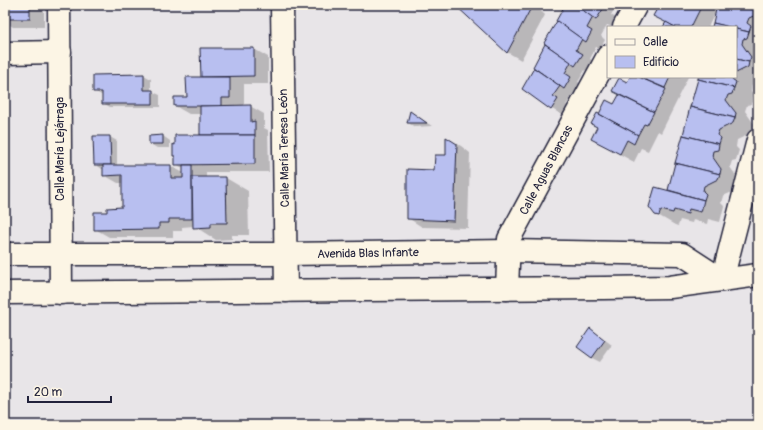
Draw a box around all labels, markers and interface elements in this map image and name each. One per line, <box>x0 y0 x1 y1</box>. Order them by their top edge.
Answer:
legend <box>607 26 737 78</box>
text: Calle <box>643 35 668 50</box>
text: Edificio <box>643 55 679 70</box>
street label: Calle María Teresa León <box>276 88 293 207</box>
street label: Calle María Lejárraga <box>53 97 68 201</box>
street label: Calle Aguas Blancas <box>517 122 577 218</box>
street label: Avenida Blas Infante <box>317 245 419 262</box>
scale bar <box>28 378 111 404</box>
text: 20 m <box>34 385 63 400</box>

